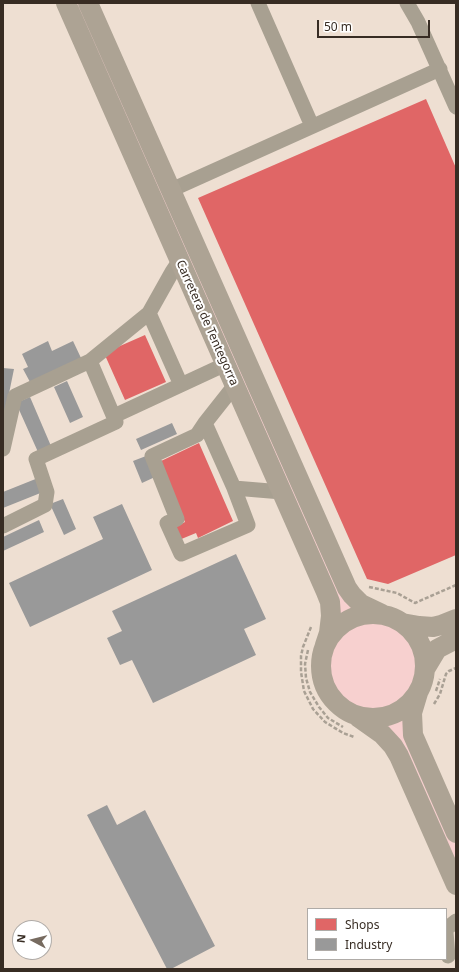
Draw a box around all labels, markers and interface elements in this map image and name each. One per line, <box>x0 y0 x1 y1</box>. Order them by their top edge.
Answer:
scale bar <box>319 12 432 38</box>
text: 50 m <box>324 18 352 35</box>
street label: Carretera de Tentegorra <box>173 258 241 388</box>
legend <box>307 908 447 960</box>
text: Shops <box>345 916 379 933</box>
north arrow <box>12 920 52 960</box>
text: N <box>13 933 29 944</box>
text: Industry <box>345 936 392 953</box>

